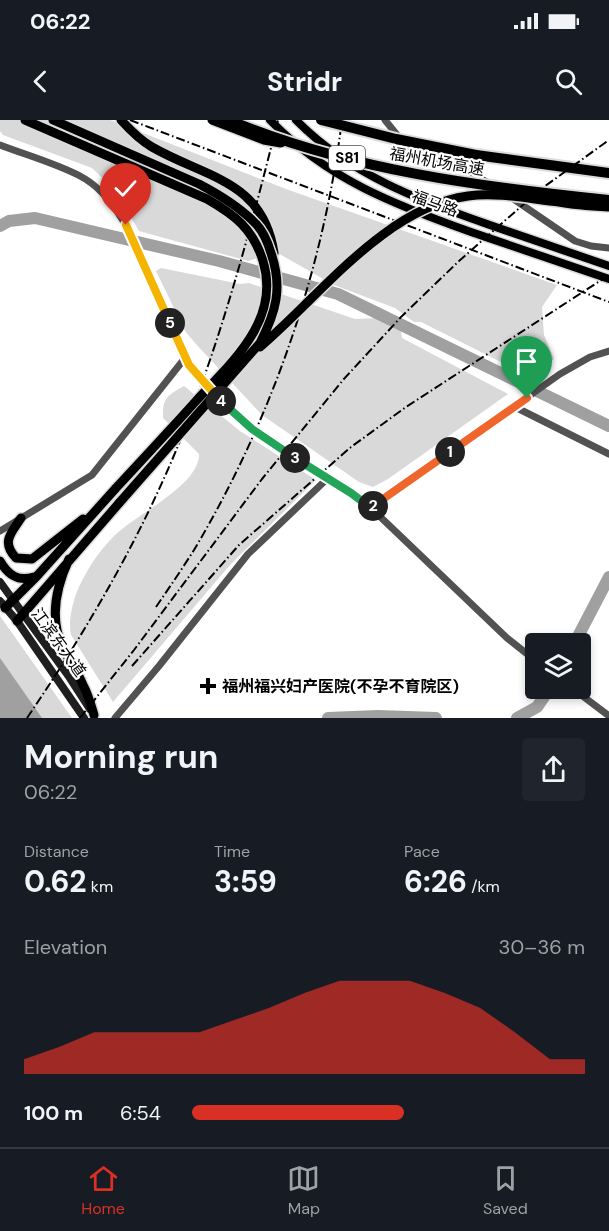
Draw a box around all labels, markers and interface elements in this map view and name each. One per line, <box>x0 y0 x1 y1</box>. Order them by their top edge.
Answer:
text: 06:22 <box>30 7 90 36</box>
text: Stridr <box>267 64 342 99</box>
icon: back <box>24 65 57 98</box>
icon: search <box>552 65 585 98</box>
street label: 福州机场高速 <box>388 143 486 180</box>
road number: S81 <box>329 146 365 170</box>
pin <box>100 163 151 225</box>
icon: check <box>109 172 142 205</box>
street label: 福马路 <box>409 185 461 222</box>
pin: 5 <box>155 308 185 338</box>
text: 5 <box>165 312 175 333</box>
pin <box>501 336 552 398</box>
icon: arrive <box>510 345 543 378</box>
pin: 4 <box>206 386 236 416</box>
text: 4 <box>216 390 226 411</box>
pin: 1 <box>435 437 465 467</box>
text: 1 <box>447 441 453 462</box>
pin: 3 <box>280 443 310 473</box>
text: 3 <box>290 447 300 468</box>
pin: 2 <box>358 491 388 521</box>
text: 2 <box>368 495 378 516</box>
street label: 江滨东大道 <box>27 604 91 681</box>
map controls <box>525 633 591 699</box>
button: layers <box>525 633 591 699</box>
place label: 福州福兴妇产医院(不孕不育院区) <box>222 676 459 697</box>
marker: 福州福兴妇产医院(不孕不育院区) <box>199 677 217 695</box>
text: Morning run <box>24 735 218 778</box>
button: share <box>522 738 585 801</box>
text: 06:22 <box>24 779 77 805</box>
text: Distance <box>24 841 89 862</box>
text: Time <box>214 841 250 862</box>
text: Pace <box>404 841 440 862</box>
text: 0.62 <box>24 862 87 901</box>
text: 3:59 <box>214 862 277 901</box>
text: 6:26 <box>404 862 467 901</box>
text: km <box>87 876 113 897</box>
text: /km <box>467 876 500 897</box>
text: Elevation <box>24 934 107 960</box>
text: 30–36 m <box>499 934 585 960</box>
text: 100 m <box>24 1100 83 1126</box>
text: 6:54 <box>120 1100 161 1126</box>
tab: Home <box>81 1162 125 1219</box>
tab: Map <box>287 1162 320 1219</box>
tab: Saved <box>483 1162 528 1219</box>

